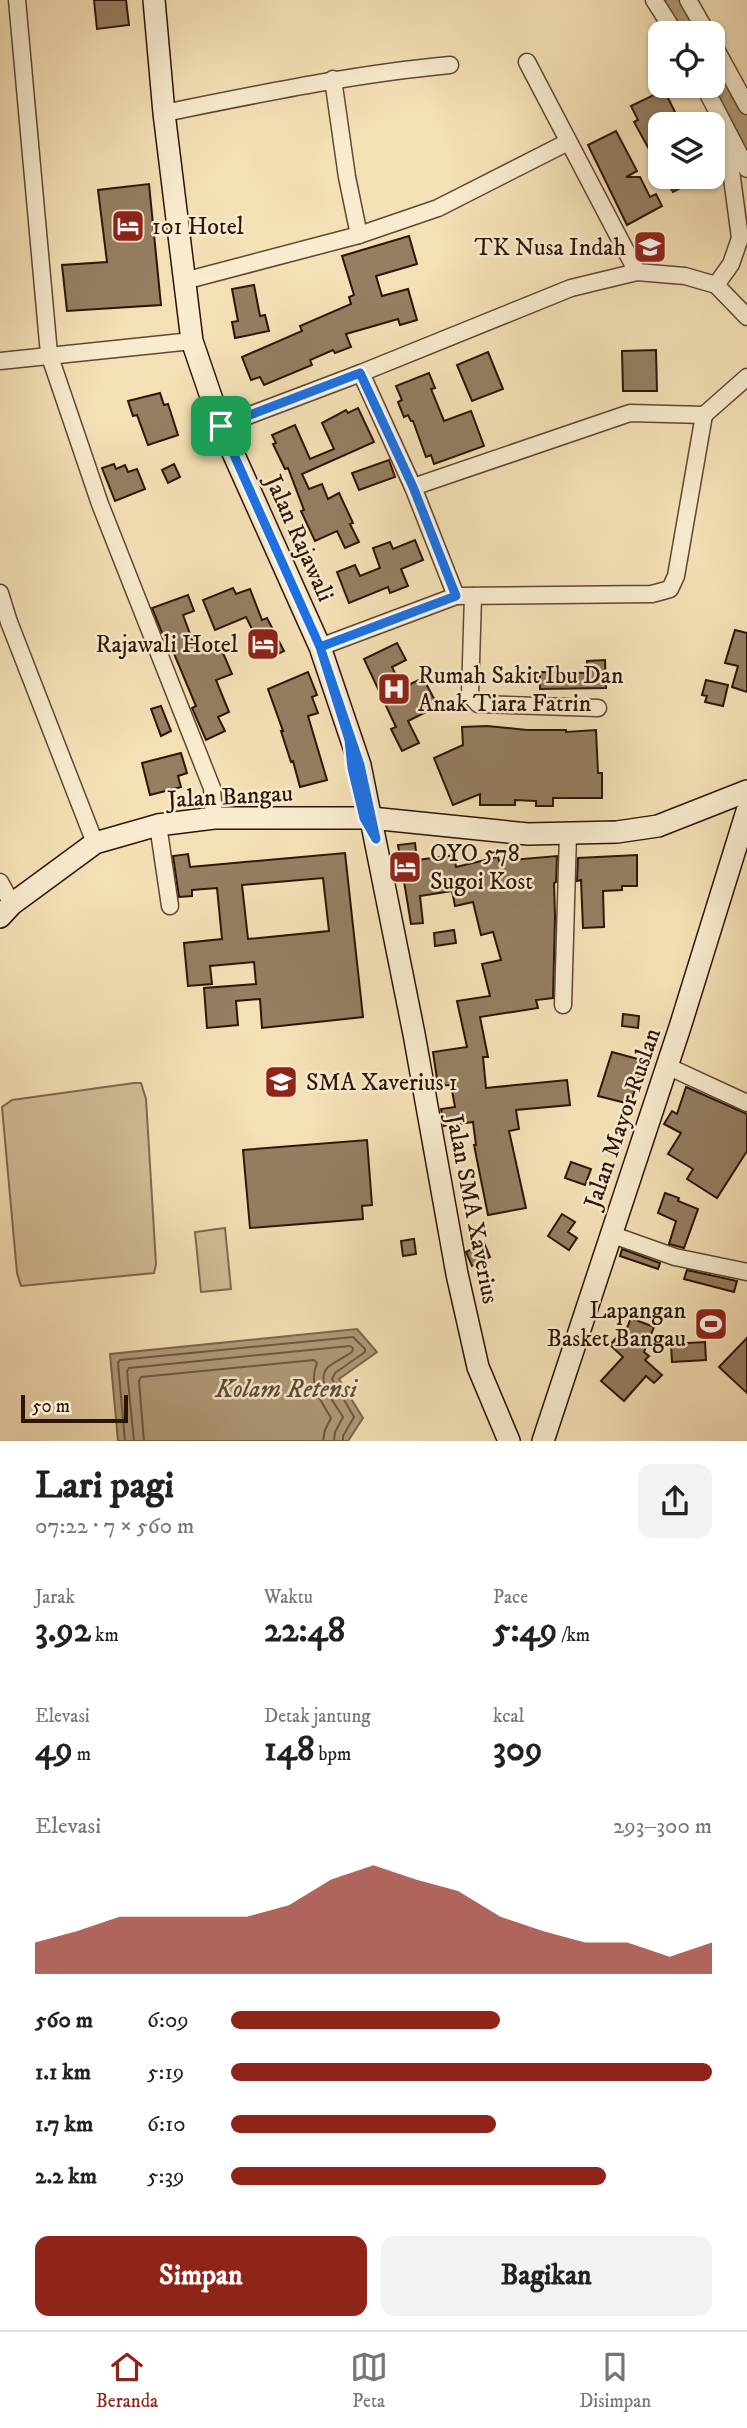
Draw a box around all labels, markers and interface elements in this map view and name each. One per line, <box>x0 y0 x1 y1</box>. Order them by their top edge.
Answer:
map controls <box>648 21 725 189</box>
button: locate <box>648 21 725 98</box>
button: layers <box>648 112 725 189</box>
hotel icon: 101 Hotel <box>109 207 147 245</box>
place label: 101 Hotel <box>152 212 245 242</box>
school or university icon: TK Nusa Indah <box>631 228 669 266</box>
place label: TK Nusa Indah <box>475 233 626 263</box>
pin <box>191 396 251 456</box>
icon: arrive <box>202 407 240 445</box>
street label: Jalan Rajawali <box>257 469 340 606</box>
hotel icon: Rajawali Hotel <box>244 625 282 663</box>
place label: Rajawali Hotel <box>96 630 239 660</box>
place label: Rumah Sakit Ibu Dan Anak Tiara Fatrin <box>418 661 624 719</box>
hospital icon: Rumah Sakit Ibu Dan Anak Tiara Fatrin <box>375 670 413 708</box>
street label: Jalan Bangau <box>164 779 294 815</box>
place label: OYO 578 Sugoi Kost <box>430 839 533 897</box>
hotel icon: OYO 578 Sugoi Kost <box>386 848 424 886</box>
street label: Jalan Mayor Ruslan <box>577 1024 668 1214</box>
school or university icon: SMA Xaverius 1 <box>262 1063 300 1101</box>
place label: SMA Xaverius 1 <box>306 1068 458 1098</box>
street label: Jalan SMA Xaverius <box>439 1110 505 1306</box>
place label: Lapangan Basket Bangau <box>547 1296 686 1354</box>
sports icon: Lapangan Basket Bangau <box>692 1305 730 1343</box>
water label: Kolam Retensi <box>214 1373 359 1406</box>
scale bar <box>21 1392 128 1424</box>
text: 50 m <box>32 1395 70 1418</box>
text: Lari pagi <box>35 1462 174 1510</box>
button: share <box>638 1464 712 1538</box>
text: 07:22 · 7 × 560 m <box>35 1512 194 1541</box>
text: Jarak <box>35 1586 75 1609</box>
text: Waktu <box>264 1586 313 1609</box>
text: Pace <box>493 1586 528 1609</box>
text: 3.92 <box>35 1609 91 1653</box>
text: 22:48 <box>264 1609 345 1653</box>
text: 5:49 <box>493 1609 557 1653</box>
text: km <box>91 1624 119 1647</box>
text: /km <box>557 1624 590 1647</box>
text: Elevasi <box>35 1705 90 1728</box>
text: Detak jantung <box>264 1705 371 1728</box>
text: kcal <box>493 1705 524 1728</box>
text: 49 <box>35 1728 73 1772</box>
text: 148 <box>264 1728 315 1772</box>
text: 309 <box>493 1728 542 1772</box>
text: m <box>73 1743 91 1766</box>
text: bpm <box>315 1743 351 1766</box>
text: Elevasi <box>35 1812 101 1841</box>
text: 293–300 m <box>613 1812 712 1841</box>
text: 560 m <box>35 2006 93 2035</box>
text: 6:09 <box>147 2006 189 2035</box>
text: 1.1 km <box>35 2058 91 2087</box>
text: 5:19 <box>147 2058 184 2087</box>
text: 1.7 km <box>35 2110 93 2139</box>
text: 6:10 <box>147 2110 186 2139</box>
text: 2.2 km <box>35 2162 97 2191</box>
text: 5:39 <box>147 2162 185 2191</box>
button: Simpan <box>35 2236 367 2316</box>
button: Bagikan <box>381 2236 712 2316</box>
tab: Beranda <box>96 2348 158 2413</box>
tab: Peta <box>350 2348 388 2413</box>
tab: Disimpan <box>579 2348 651 2413</box>

